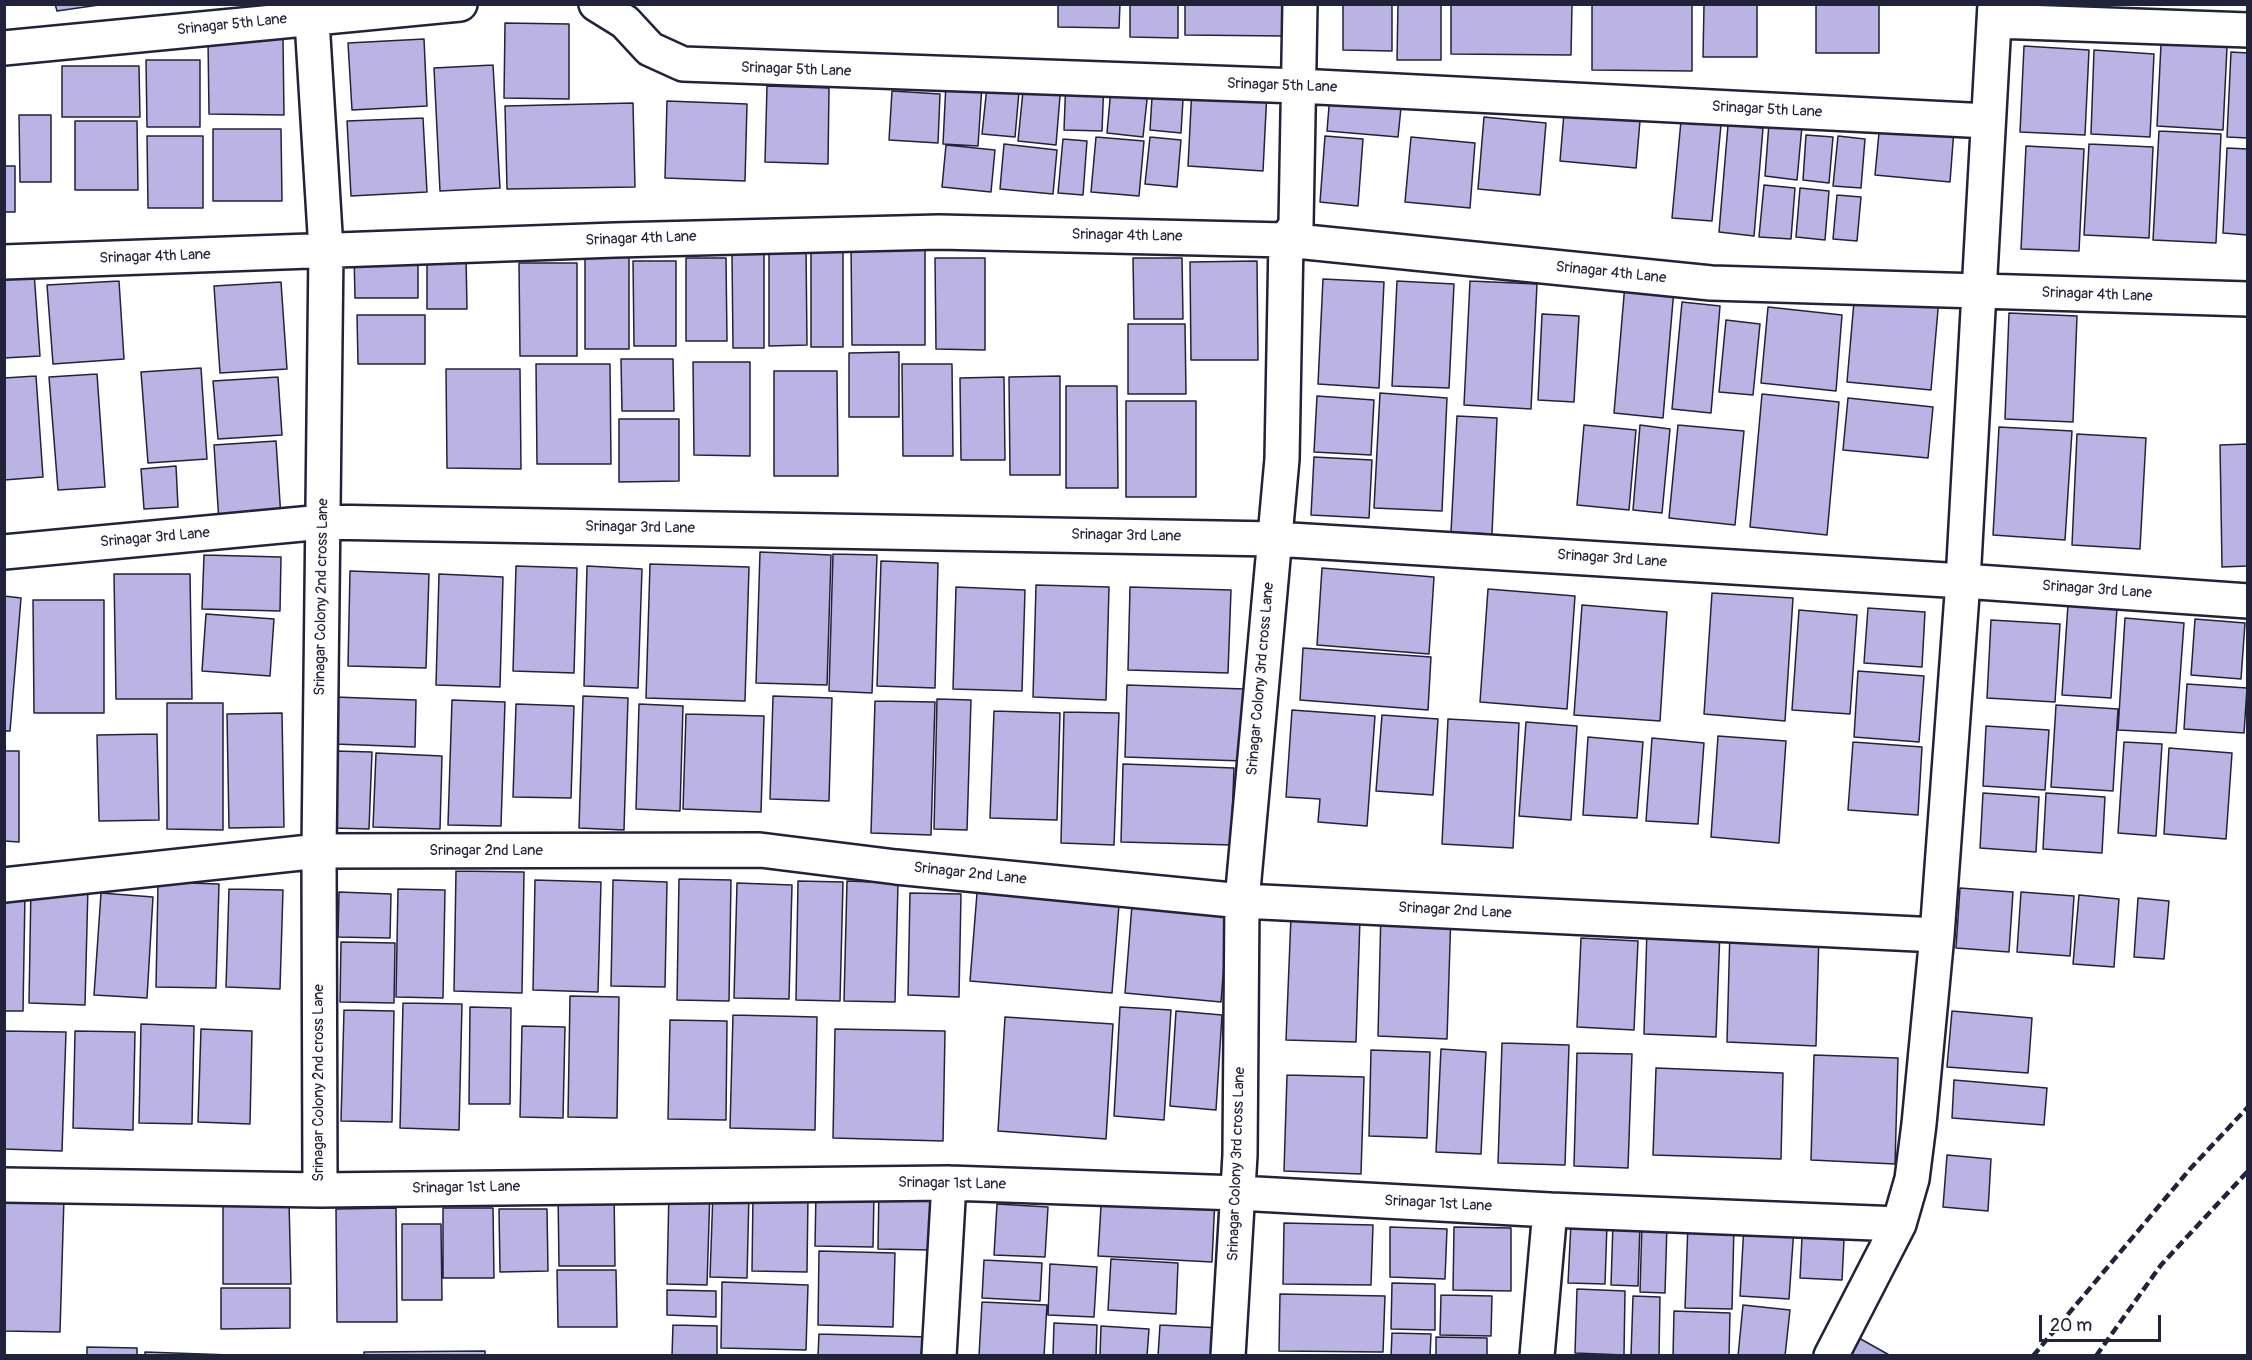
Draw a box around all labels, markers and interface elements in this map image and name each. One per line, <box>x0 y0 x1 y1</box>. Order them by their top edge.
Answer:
street label: Srinagar 5th Lane <box>176 10 288 40</box>
street label: Srinagar 5th Lane <box>740 59 852 81</box>
street label: Srinagar 5th Lane <box>1226 75 1338 97</box>
street label: Srinagar 5th Lane <box>1711 98 1823 122</box>
street label: Srinagar 4th Lane <box>1071 226 1183 246</box>
street label: Srinagar 4th Lane <box>585 228 697 250</box>
street label: Srinagar 4th Lane <box>99 246 211 268</box>
street label: Srinagar 4th Lane <box>1555 258 1667 288</box>
street label: Srinagar 4th Lane <box>2041 284 2153 306</box>
street label: Srinagar Colony 2nd cross Lane <box>311 498 333 696</box>
street label: Srinagar 3rd Lane <box>585 518 695 538</box>
street label: Srinagar 3rd Lane <box>99 524 211 552</box>
street label: Srinagar 3rd Lane <box>1071 526 1181 546</box>
street label: Srinagar 3rd Lane <box>1556 546 1668 572</box>
street label: Srinagar 3rd Lane <box>2041 577 2153 603</box>
street label: Srinagar Colony 3rd cross Lane <box>1244 582 1278 776</box>
street label: Srinagar 2nd Lane <box>429 842 543 860</box>
street label: Srinagar 2nd Lane <box>913 859 1027 889</box>
street label: Srinagar 2nd Lane <box>1398 899 1512 923</box>
street label: Srinagar Colony 2nd cross Lane <box>310 984 328 1182</box>
street label: Srinagar Colony 3rd cross Lane <box>1225 1067 1249 1261</box>
street label: Srinagar 1st Lane <box>898 1174 1006 1194</box>
street label: Srinagar 1st Lane <box>412 1178 520 1198</box>
street label: Srinagar 1st Lane <box>1384 1192 1492 1216</box>
scale bar <box>2042 1303 2164 1341</box>
text: 20 m <box>2050 1314 2092 1337</box>

